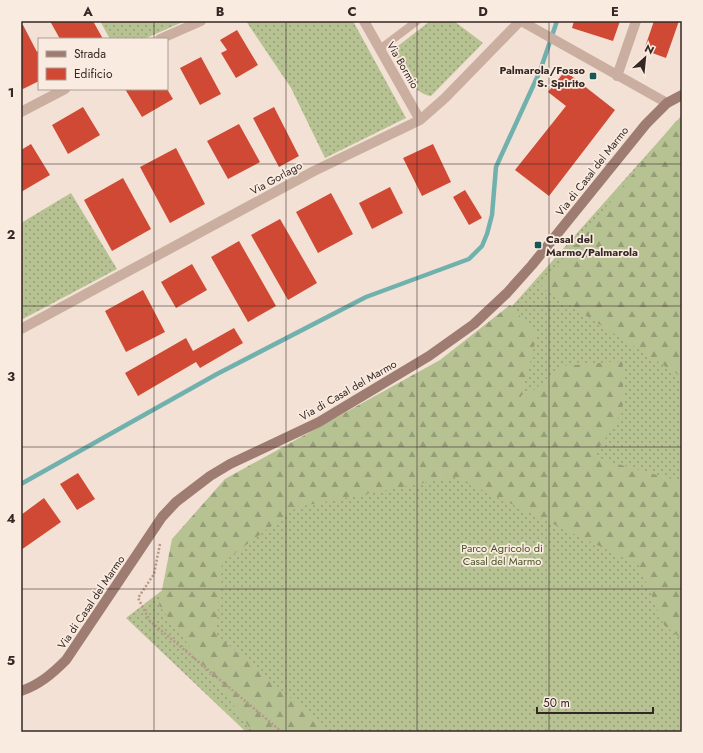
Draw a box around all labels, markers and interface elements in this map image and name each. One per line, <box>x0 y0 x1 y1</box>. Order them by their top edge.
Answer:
text: A <box>82 2 93 21</box>
text: B <box>216 2 225 21</box>
text: C <box>347 2 357 21</box>
text: D <box>478 2 488 21</box>
text: E <box>611 2 619 21</box>
legend <box>38 38 168 90</box>
street label: Via Bormio <box>383 38 423 92</box>
north arrow <box>625 38 665 78</box>
text: N <box>642 40 657 58</box>
text: Strada <box>74 45 106 63</box>
place label: Palmarola/Fosso S. Spirito <box>499 62 586 91</box>
text: Edificio <box>74 65 113 83</box>
marker: Palmarola/Fosso S. Spirito <box>588 71 598 81</box>
text: 1 <box>8 83 14 102</box>
street label: Via di Casal del Marmo <box>552 123 632 219</box>
street label: Via Gorlago <box>247 157 305 199</box>
text: 2 <box>7 225 15 244</box>
place label: Casal del Marmo/Palmarola <box>546 231 638 260</box>
marker: Casal del Marmo/Palmarola <box>533 240 543 250</box>
street label: Via di Casal del Marmo <box>296 356 400 424</box>
text: 3 <box>7 367 15 386</box>
text: 4 <box>6 509 16 528</box>
park label: Parco Agricolo di Casal del Marmo <box>461 540 543 569</box>
street label: Via di Casal del Marmo <box>54 552 128 652</box>
text: 5 <box>7 651 15 670</box>
scale bar <box>537 689 653 715</box>
text: 50 m <box>543 694 570 712</box>

